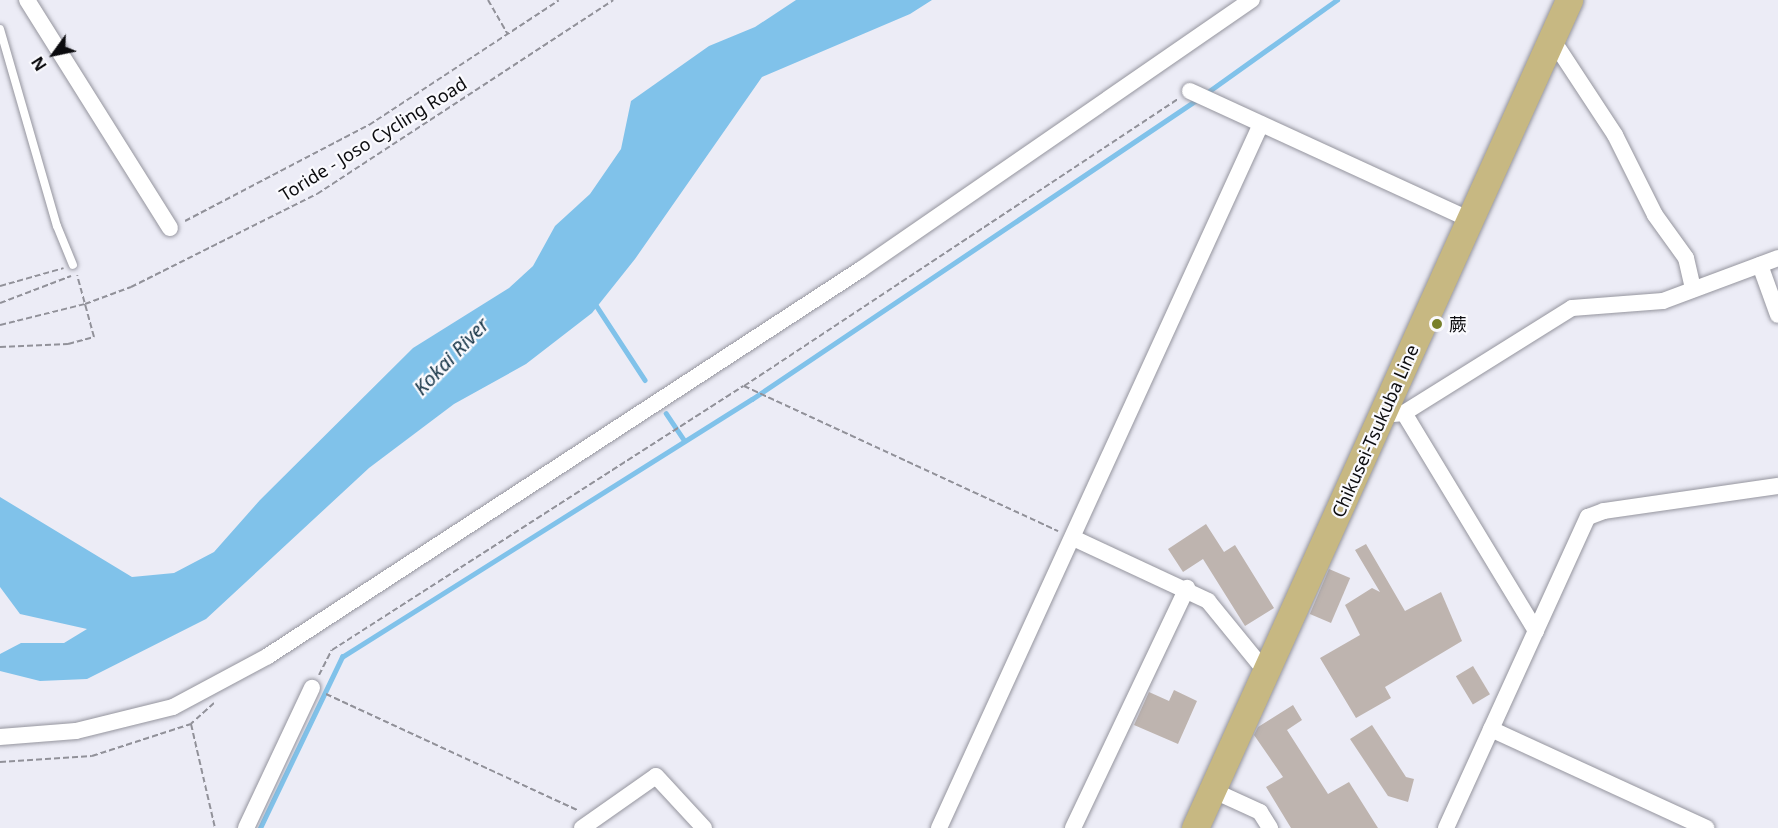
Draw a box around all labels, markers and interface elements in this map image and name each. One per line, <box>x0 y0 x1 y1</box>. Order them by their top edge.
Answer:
north arrow <box>24 24 84 84</box>
text: N <box>26 52 52 75</box>
street label: Toride - Joso Cycling Road <box>275 72 471 206</box>
water label: Kokai River <box>408 312 494 400</box>
place label: 蕨 <box>1449 313 1467 335</box>
marker: 蕨 <box>1430 317 1444 331</box>
street label: Chikusei-Tsukuba Line <box>1327 341 1423 521</box>

